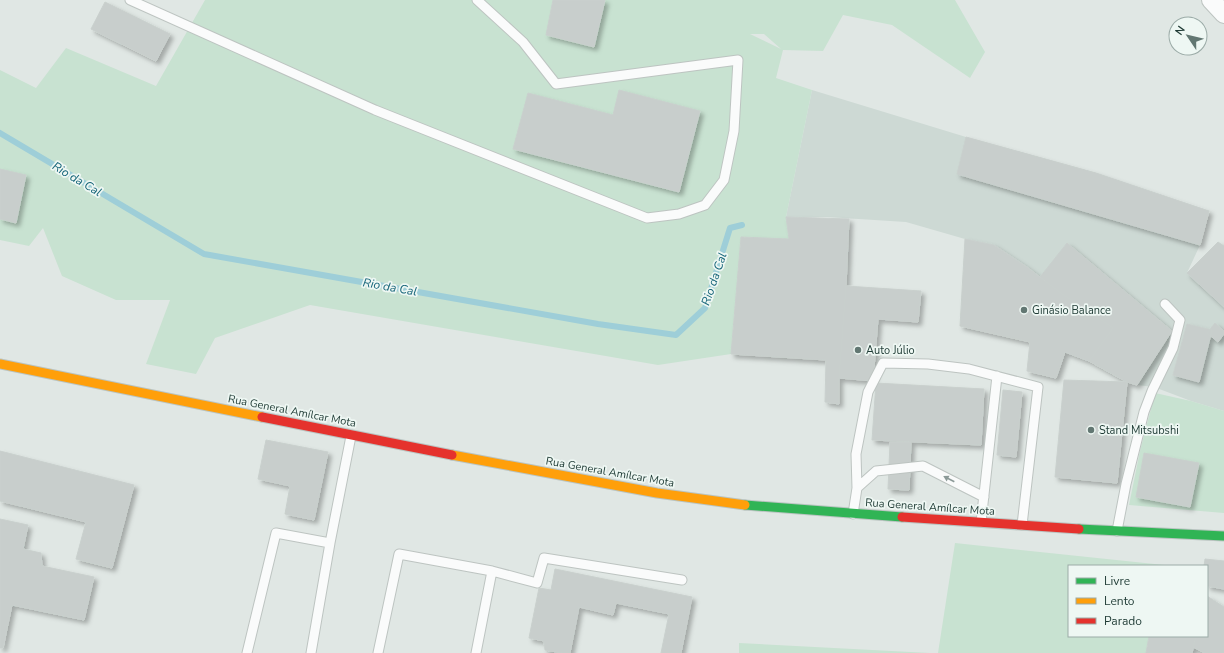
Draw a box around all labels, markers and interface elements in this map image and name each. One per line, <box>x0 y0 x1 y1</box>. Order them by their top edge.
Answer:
north arrow <box>1168 16 1208 56</box>
text: N <box>1172 23 1189 38</box>
water label: Rio da Cal <box>49 158 105 200</box>
water label: Rio da Cal <box>698 250 731 308</box>
water label: Rio da Cal <box>362 274 419 300</box>
place label: Ginásio Balance <box>1032 303 1111 318</box>
marker: Ginásio Balance <box>1019 305 1029 315</box>
place label: Auto Júlio <box>866 343 915 358</box>
marker: Auto Júlio <box>853 345 863 355</box>
street label: Rua General Amílcar Mota <box>227 391 357 431</box>
place label: Stand Mitsubshi <box>1099 423 1179 438</box>
marker: Stand Mitsubshi <box>1086 425 1096 435</box>
street label: Rua General Amílcar Mota <box>545 453 676 491</box>
one-way arrow <box>943 476 955 482</box>
street label: Rua General Amílcar Mota <box>865 495 996 519</box>
legend <box>1068 565 1208 637</box>
text: Livre <box>1104 573 1130 589</box>
text: Lento <box>1104 593 1135 609</box>
text: Parado <box>1104 613 1142 629</box>

